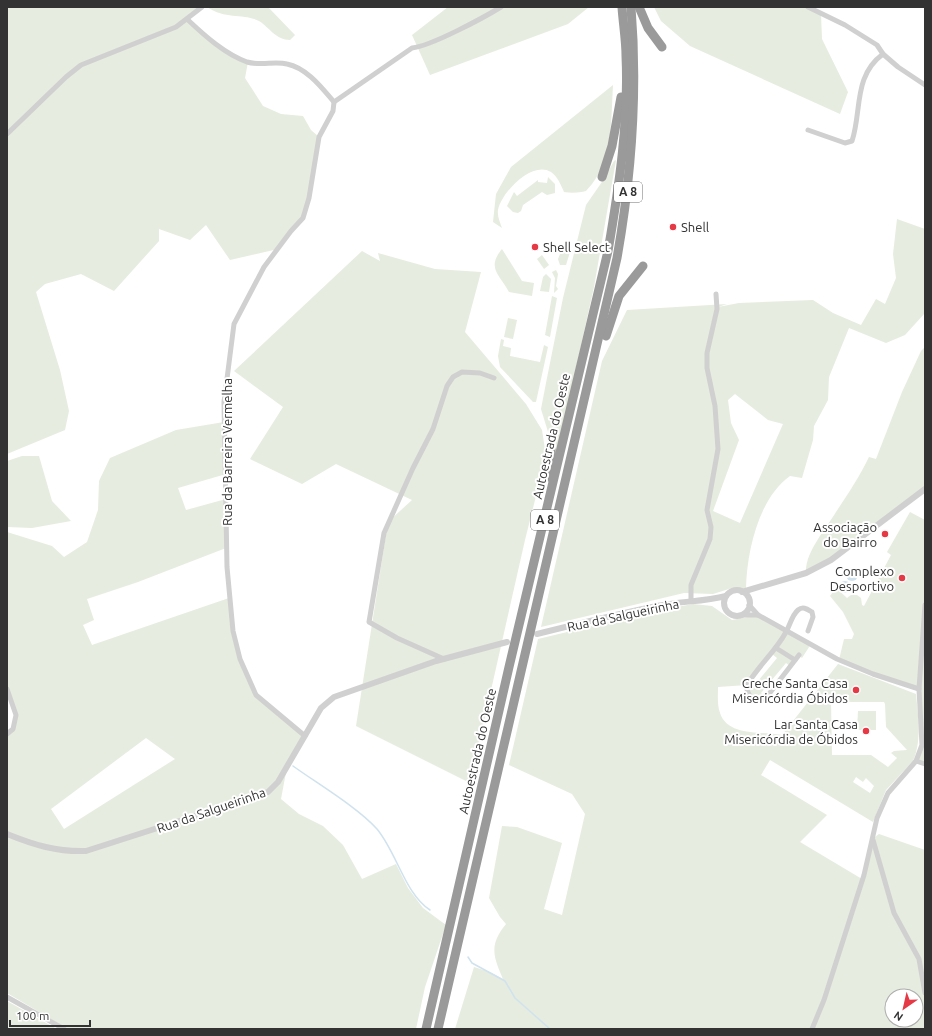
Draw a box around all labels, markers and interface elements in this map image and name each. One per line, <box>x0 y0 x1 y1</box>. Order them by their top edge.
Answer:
road number: A 8 <box>614 182 642 202</box>
place label: Shell <box>681 220 710 234</box>
marker: Shell <box>668 222 678 232</box>
place label: Shell Select <box>543 240 610 254</box>
marker: Shell Select <box>530 242 540 252</box>
street label: Autoestrada do Oeste <box>530 372 572 500</box>
street label: Rua da Barreira Vermelha <box>220 378 234 526</box>
road number: A 8 <box>531 510 559 530</box>
place label: Associação do Bairro <box>813 520 877 549</box>
marker: Associação do Bairro <box>880 529 890 539</box>
place label: Complexo Desportivo <box>830 564 894 593</box>
marker: Complexo Desportivo <box>897 573 907 583</box>
street label: Rua da Salgueirinha <box>566 596 680 634</box>
place label: Creche Santa Casa Misericórdia Óbidos <box>732 676 848 705</box>
marker: Creche Santa Casa Misericórdia Óbidos <box>851 685 861 695</box>
street label: Autoestrada do Oeste <box>456 687 498 815</box>
place label: Lar Santa Casa Misericórdia de Óbidos <box>724 717 858 746</box>
marker: Lar Santa Casa Misericórdia de Óbidos <box>861 726 871 736</box>
street label: Rua da Salgueirinha <box>155 785 267 835</box>
north arrow <box>884 988 924 1028</box>
scale bar <box>10 1002 90 1028</box>
text: 100 m <box>16 1009 49 1022</box>
text: N <box>892 1009 905 1024</box>

